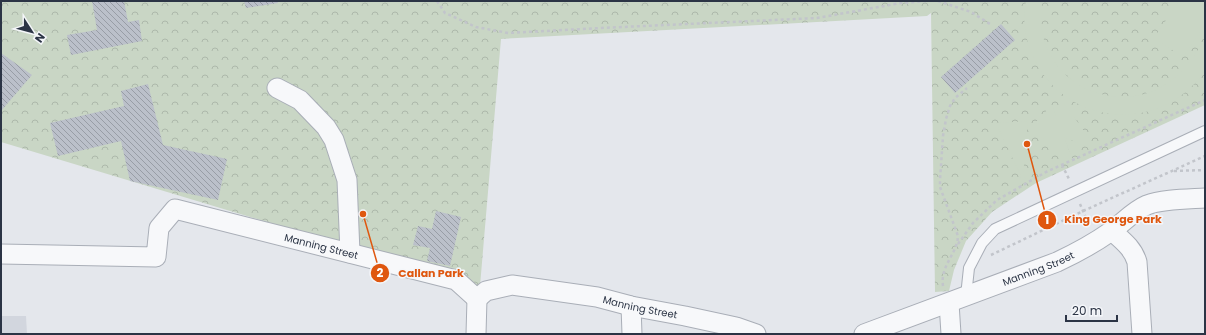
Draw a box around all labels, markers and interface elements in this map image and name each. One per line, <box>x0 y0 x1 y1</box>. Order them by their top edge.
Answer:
north arrow <box>12 12 52 52</box>
text: N <box>31 30 49 46</box>
callout: King George Park <box>1037 208 1170 231</box>
text: 1 <box>1045 211 1049 228</box>
text: King George Park <box>1064 211 1162 227</box>
street label: Manning Street <box>283 229 360 263</box>
street label: Manning Street <box>1000 247 1077 289</box>
callout: Callan Park <box>370 262 472 285</box>
text: 2 <box>377 264 384 281</box>
text: Callan Park <box>398 265 464 281</box>
street label: Manning Street <box>601 291 679 322</box>
scale bar <box>1066 297 1117 323</box>
text: 20 m <box>1072 302 1102 319</box>

